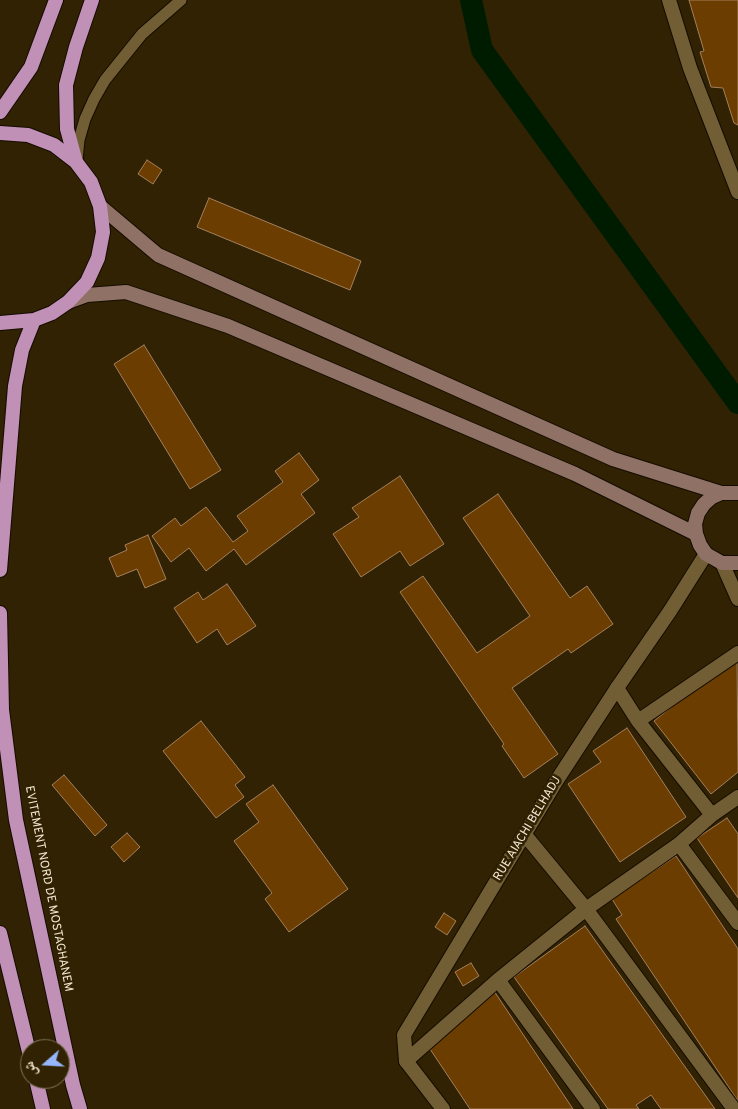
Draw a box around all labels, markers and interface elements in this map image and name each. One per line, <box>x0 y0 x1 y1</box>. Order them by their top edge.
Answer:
street label: RUE AIACHI BELHADJ <box>491 774 565 884</box>
street label: EVITEMENT NORD DE MOSTAGHANEM <box>21 785 75 993</box>
north arrow <box>20 1039 70 1089</box>
text: ش <box>21 1059 42 1079</box>

